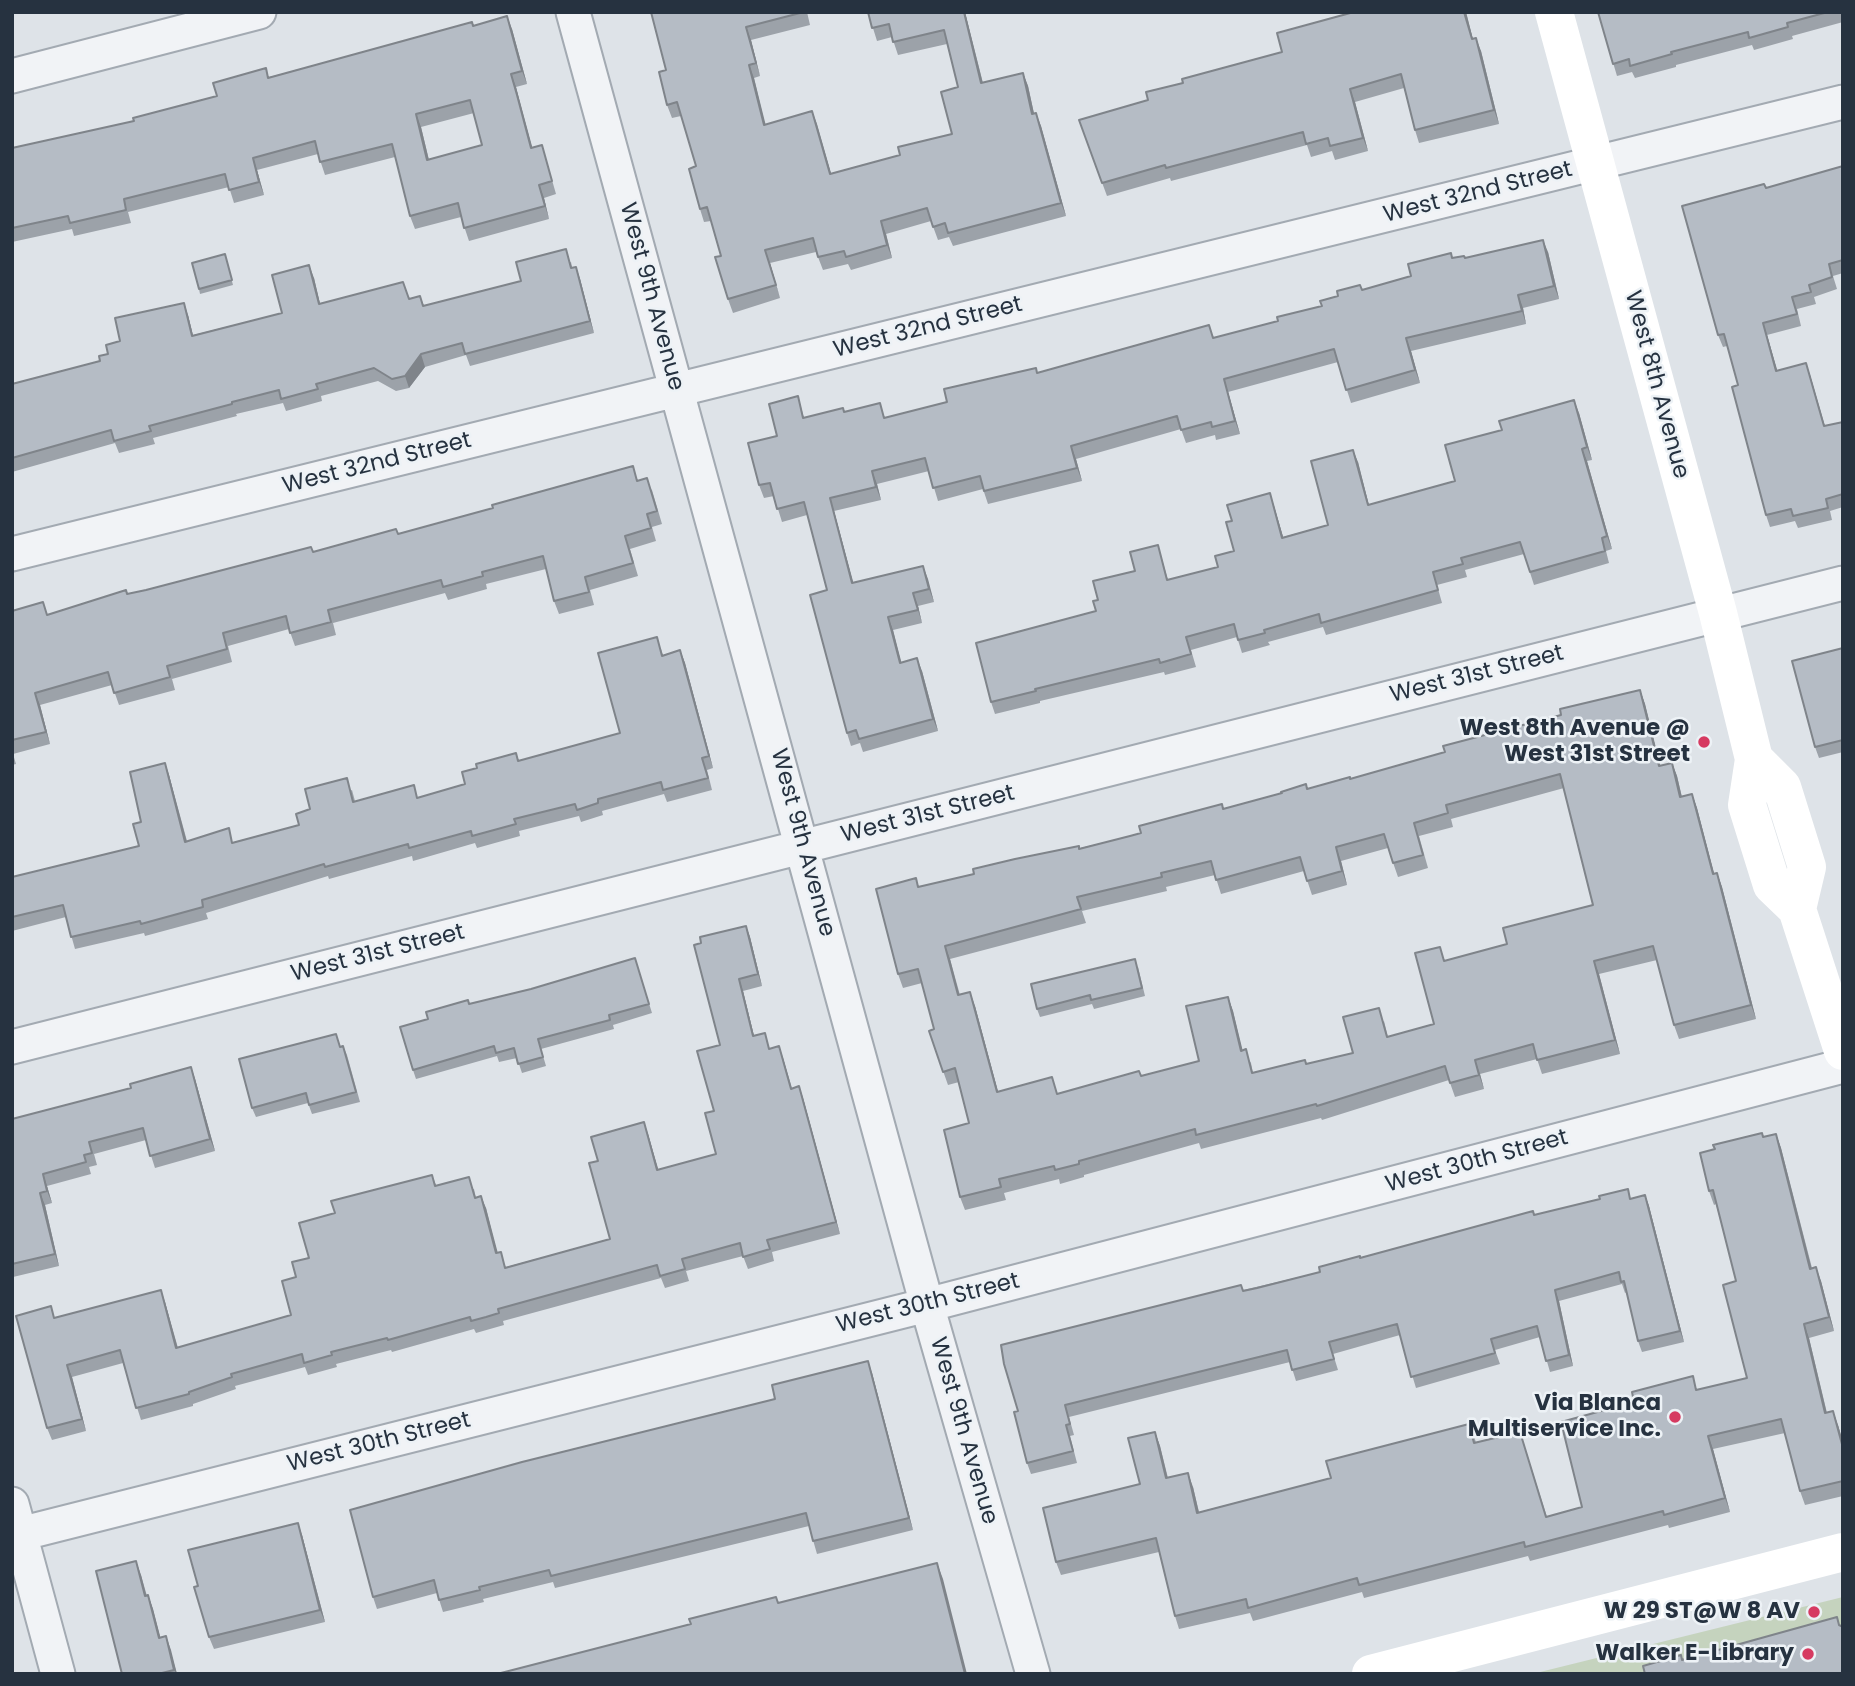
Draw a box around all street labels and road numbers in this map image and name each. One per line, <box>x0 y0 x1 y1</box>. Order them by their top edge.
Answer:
street label: West 32nd Street <box>1381 156 1575 230</box>
street label: West 9th Avenue <box>613 200 689 394</box>
street label: West 8th Avenue <box>1618 288 1694 482</box>
street label: West 32nd Street <box>831 291 1025 365</box>
street label: West 32nd Street <box>280 427 474 501</box>
street label: West 31st Street <box>1387 640 1567 710</box>
street label: West 9th Avenue <box>764 746 840 940</box>
street label: West 31st Street <box>838 780 1018 850</box>
street label: West 31st Street <box>288 919 468 989</box>
street label: West 30th Street <box>1383 1124 1571 1200</box>
street label: West 30th Street <box>834 1268 1022 1340</box>
street label: West 9th Avenue <box>923 1334 1003 1528</box>
street label: West 30th Street <box>285 1407 473 1479</box>

